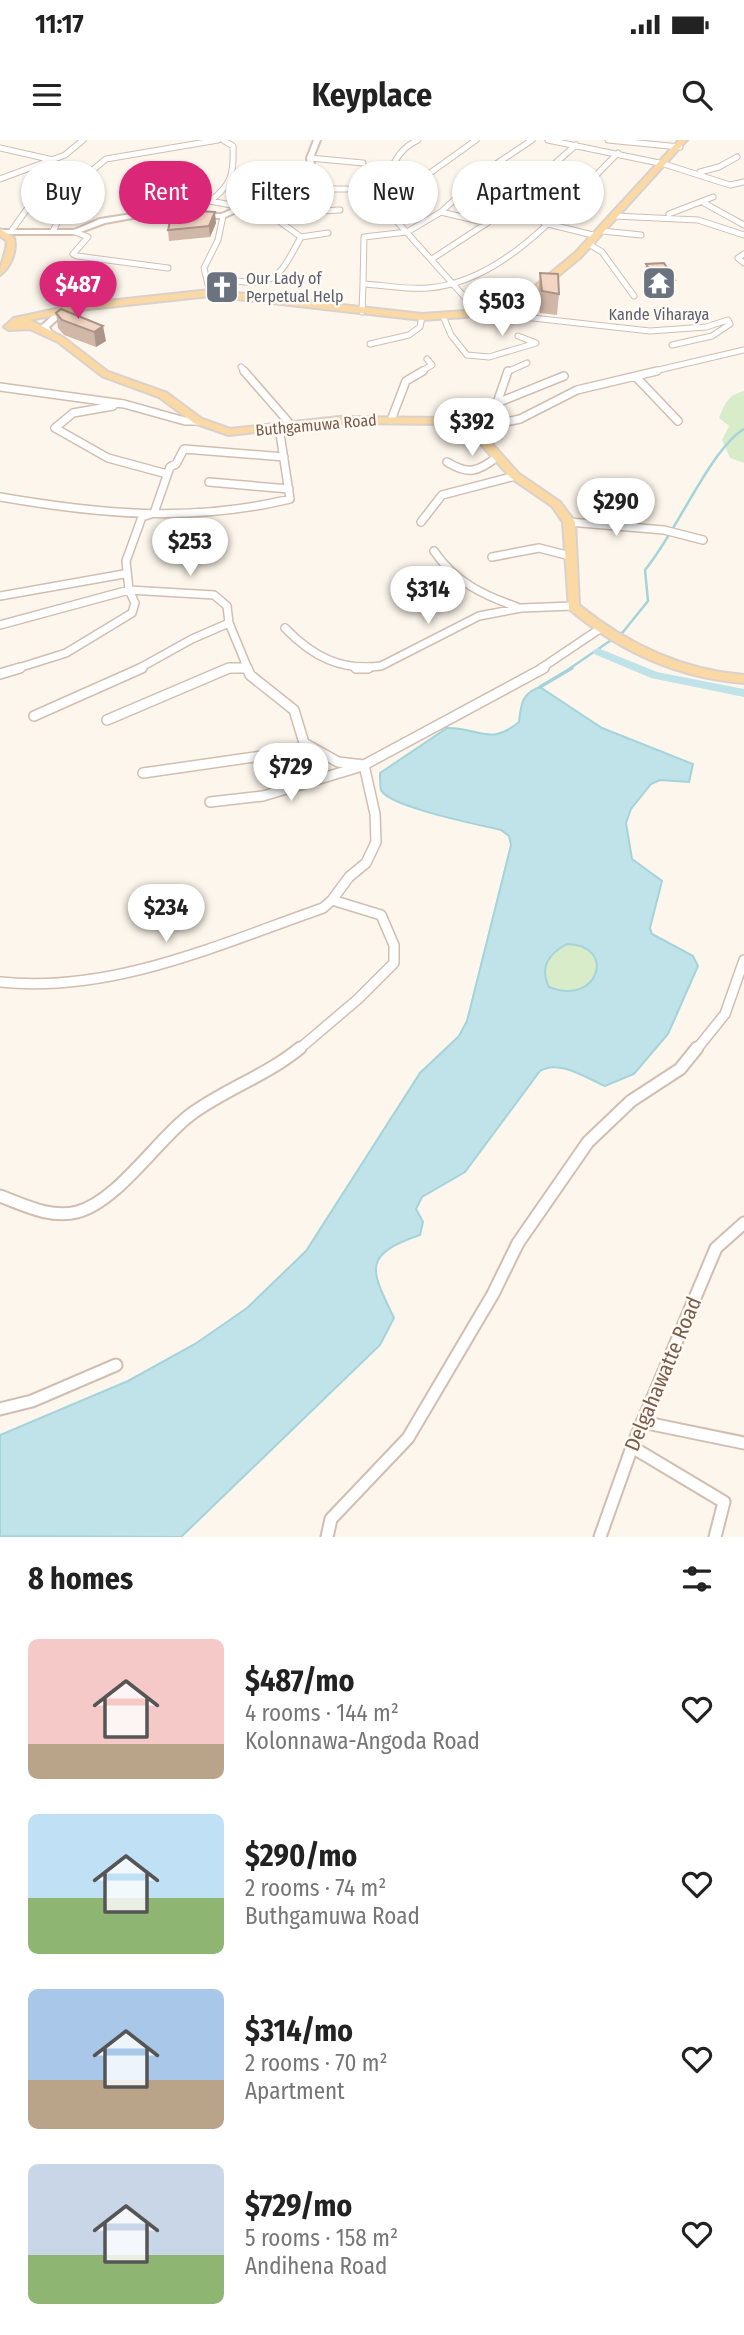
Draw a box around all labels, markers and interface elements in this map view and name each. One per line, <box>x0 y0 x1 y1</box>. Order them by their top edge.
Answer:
text: 11:17 <box>35 9 84 40</box>
icon: menu <box>28 76 66 114</box>
text: Keyplace <box>312 76 432 114</box>
icon: search <box>678 76 716 114</box>
chip: Buy <box>21 161 105 224</box>
chip: Rent <box>119 161 212 224</box>
chip: Filters <box>226 161 334 224</box>
chip: New <box>348 161 438 224</box>
chip: Apartment <box>452 161 604 224</box>
pin: $487 <box>37 262 119 321</box>
temple icon: Kande Viharaya <box>640 264 678 302</box>
church icon: Our Lady of Perpetual Help <box>203 268 241 306</box>
place label: Our Lady of Perpetual Help <box>246 269 343 306</box>
text: $487 <box>56 270 100 298</box>
pin: $503 <box>461 278 543 338</box>
text: $503 <box>479 287 525 315</box>
place label: Kande Viharaya <box>609 305 710 324</box>
pin: $392 <box>431 398 513 458</box>
text: $392 <box>450 407 494 435</box>
street label: Buthgamuwa Road <box>255 410 377 440</box>
pin: $290 <box>575 478 657 538</box>
text: $290 <box>593 487 639 515</box>
pin: $253 <box>149 518 231 578</box>
text: $253 <box>168 527 212 555</box>
pin: $314 <box>387 566 469 626</box>
text: $314 <box>406 575 450 603</box>
pin: $729 <box>250 744 332 803</box>
text: $729 <box>269 752 313 780</box>
pin: $234 <box>125 884 207 944</box>
text: $234 <box>144 893 188 921</box>
street label: Delgahawatte Road <box>619 1293 707 1455</box>
icon: filters <box>678 1560 716 1598</box>
text: 8 homes <box>28 1561 133 1597</box>
text: $487/mo <box>245 1663 354 1699</box>
icon: home <box>84 1667 168 1751</box>
icon: heart <box>678 1690 716 1728</box>
text: 4 rooms · 144 m² <box>245 1699 399 1727</box>
text: Kolonnawa-Angoda Road <box>245 1727 480 1755</box>
text: $290/mo <box>245 1838 357 1874</box>
icon: home <box>84 1842 168 1926</box>
icon: heart <box>678 1865 716 1903</box>
text: 2 rooms · 74 m² <box>245 1874 386 1902</box>
text: Buthgamuwa Road <box>245 1902 420 1930</box>
text: $314/mo <box>245 2013 353 2049</box>
icon: home <box>84 2017 168 2101</box>
icon: heart <box>678 2040 716 2078</box>
text: 2 rooms · 70 m² <box>245 2049 388 2077</box>
text: Apartment <box>245 2077 345 2105</box>
text: $729/mo <box>245 2188 352 2224</box>
icon: home <box>84 2192 168 2276</box>
icon: heart <box>678 2215 716 2253</box>
text: 5 rooms · 158 m² <box>245 2224 398 2252</box>
text: Andihena Road <box>245 2252 387 2280</box>

